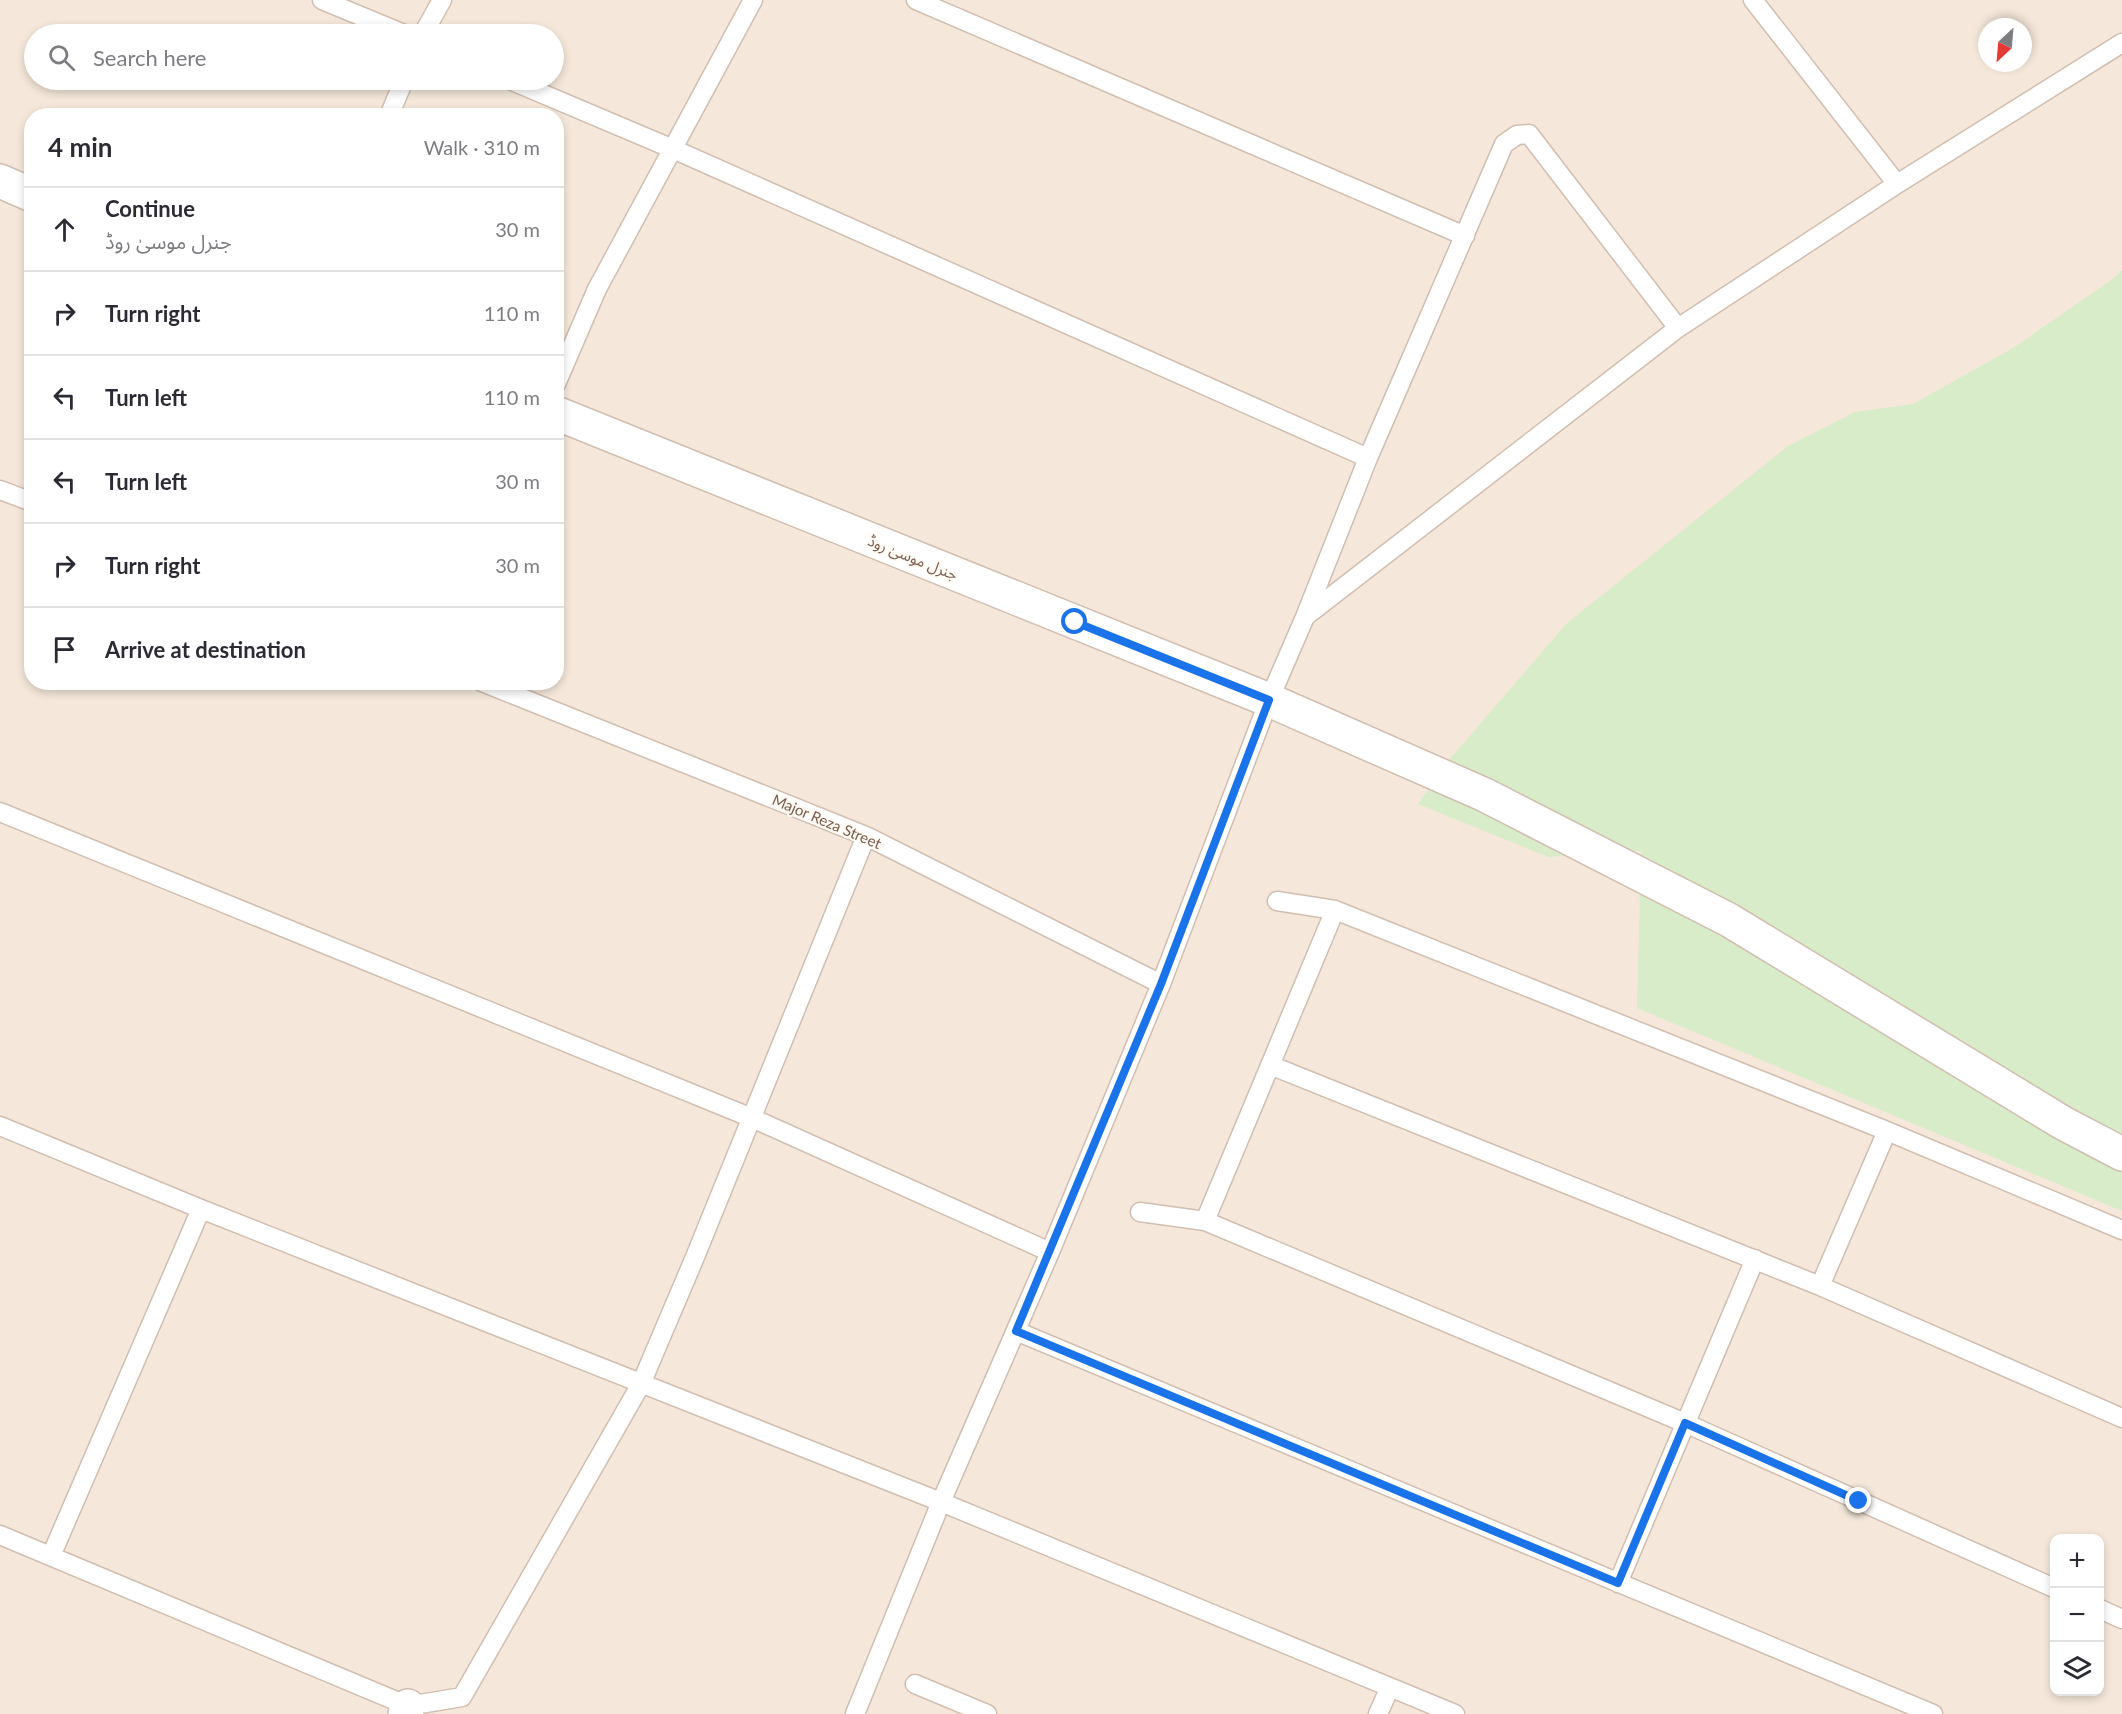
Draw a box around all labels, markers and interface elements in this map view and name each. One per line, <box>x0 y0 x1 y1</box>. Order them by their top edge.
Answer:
north arrow <box>1978 18 2032 72</box>
search box <box>24 24 564 90</box>
icon: search <box>45 41 78 74</box>
text: Search here <box>93 44 206 71</box>
text: 4 min <box>48 131 112 163</box>
text: Walk · 310 m <box>424 135 540 159</box>
text: Continue <box>105 195 195 222</box>
icon: ahead <box>48 213 81 246</box>
text: 30 m <box>495 217 540 241</box>
text: جنرل موسیٰ روڈ <box>105 229 232 253</box>
icon: right <box>48 297 81 330</box>
text: Turn right <box>105 300 200 327</box>
text: 110 m <box>484 301 540 325</box>
icon: left <box>48 381 81 414</box>
text: Turn left <box>105 384 187 411</box>
text: 110 m <box>484 385 540 409</box>
icon: left <box>48 465 81 498</box>
text: Turn left <box>105 468 187 495</box>
text: 30 m <box>495 469 540 493</box>
street label: جنرل موسیٰ روڈ <box>865 531 961 584</box>
icon: right <box>48 549 81 582</box>
text: Turn right <box>105 552 200 579</box>
text: 30 m <box>495 553 540 577</box>
route start <box>1061 608 1087 634</box>
icon: arrive <box>48 633 81 666</box>
text: Arrive at destination <box>105 636 306 663</box>
street label: Major Reza Street <box>770 790 885 852</box>
route end <box>1845 1487 1871 1513</box>
map controls <box>2050 1534 2104 1696</box>
button: + <box>2050 1534 2104 1588</box>
button: − <box>2050 1588 2104 1642</box>
button: layers <box>2050 1642 2104 1696</box>

